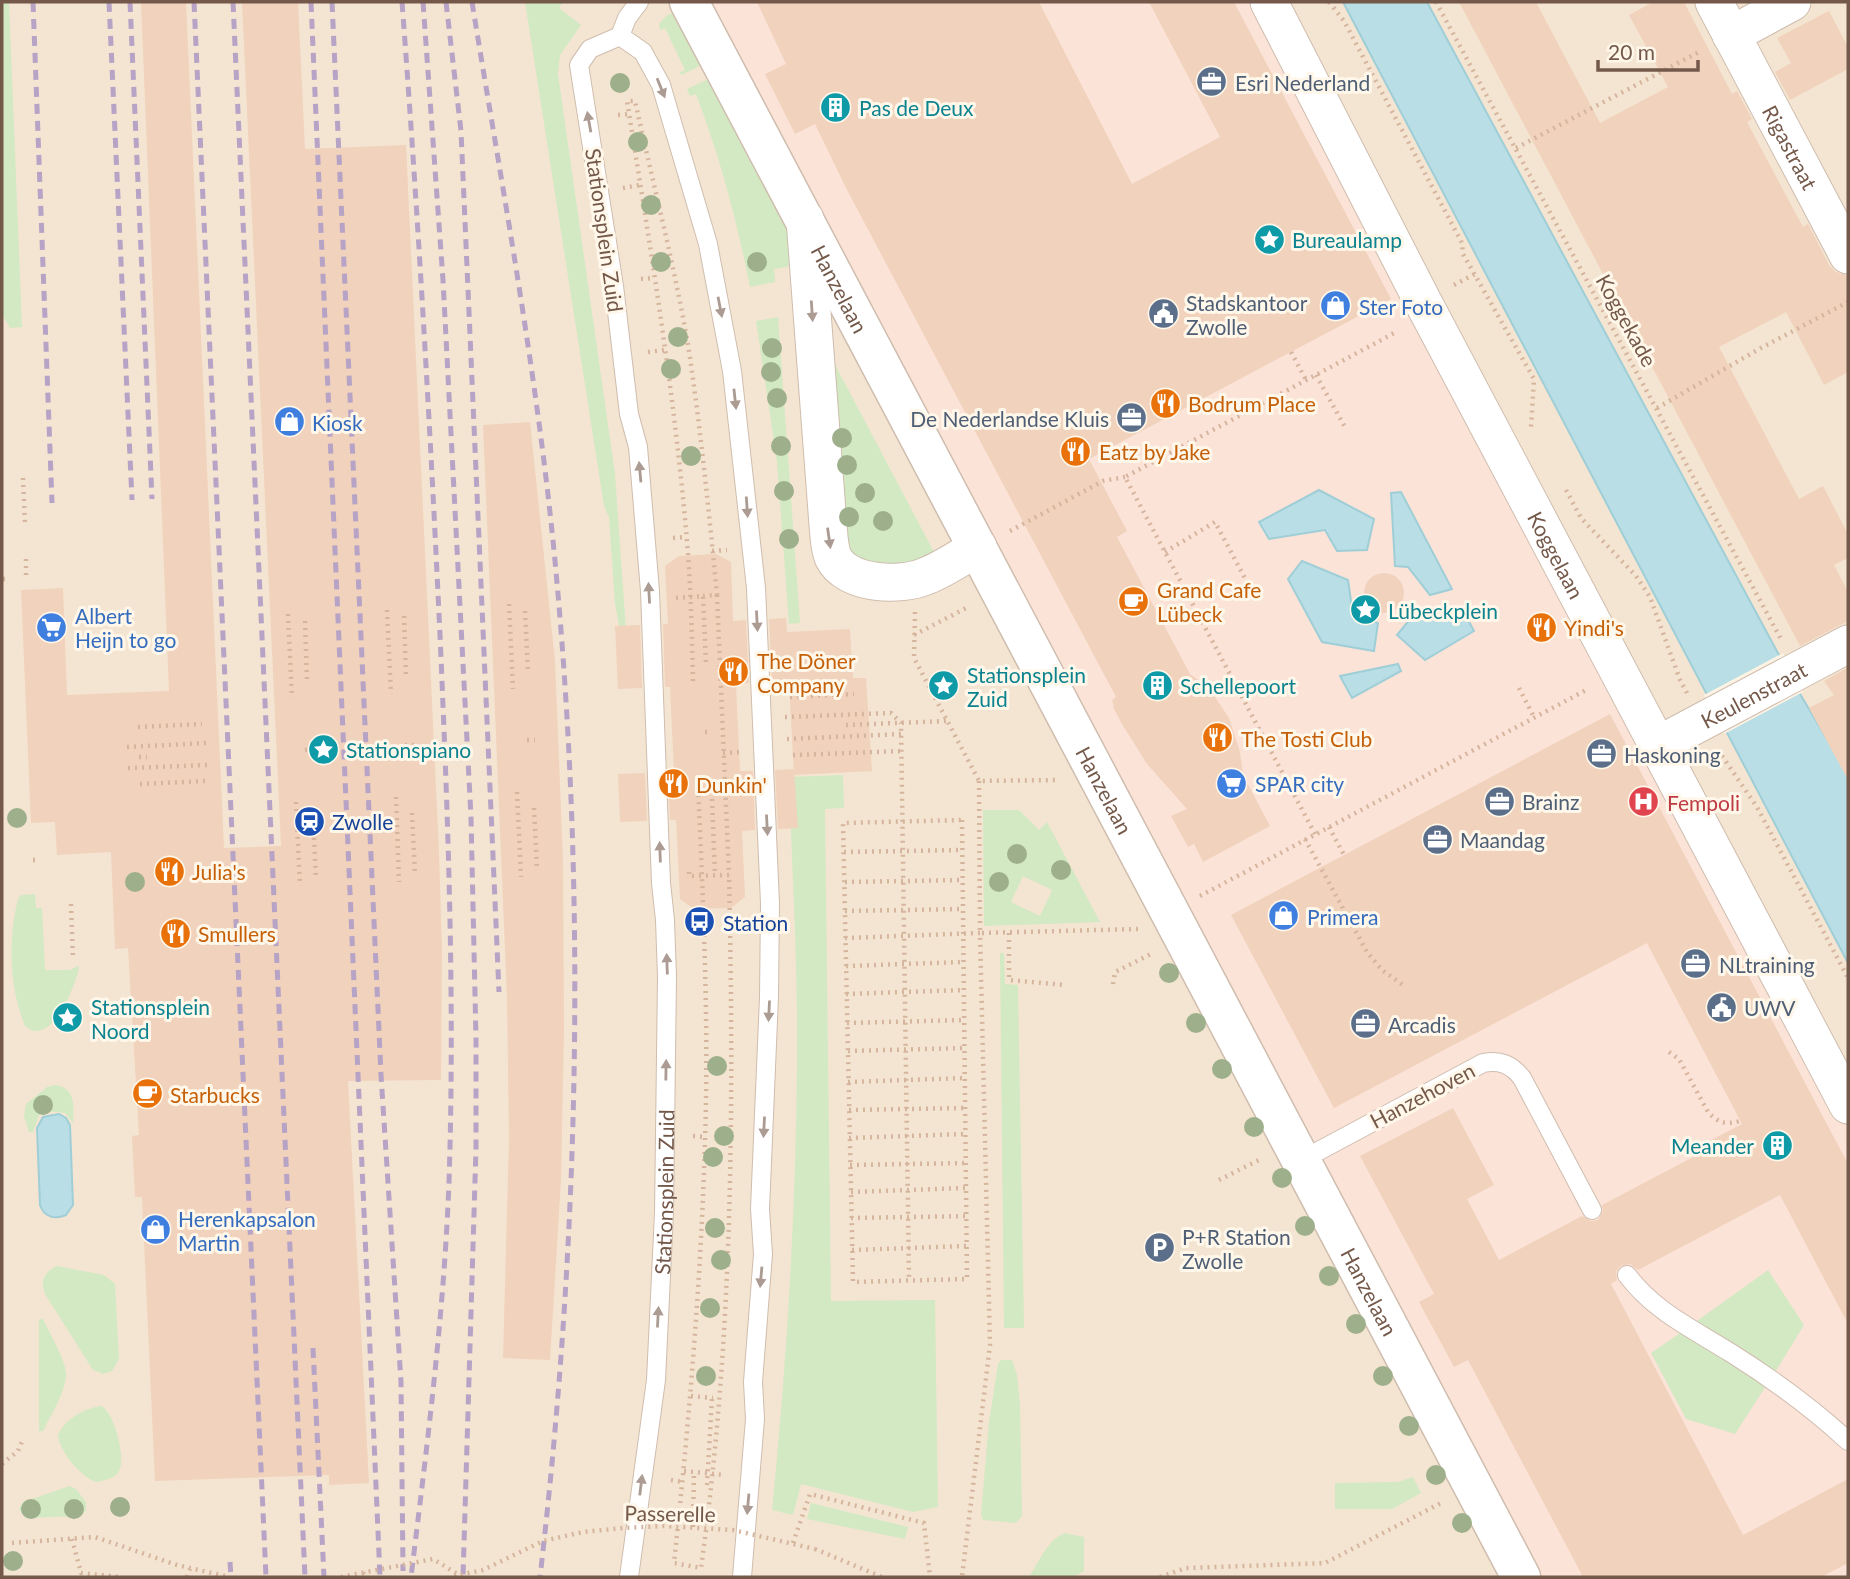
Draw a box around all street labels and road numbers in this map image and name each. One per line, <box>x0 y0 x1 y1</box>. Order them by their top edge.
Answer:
street label: Rigastraat <box>1758 101 1824 194</box>
street label: Stationsplein Zuid <box>581 147 629 313</box>
street label: Hanzelaan <box>807 240 874 337</box>
street label: Koggekade <box>1591 269 1663 371</box>
street label: Koggelaan <box>1523 507 1590 603</box>
street label: Keulenstraat <box>1696 656 1811 733</box>
street label: Hanzelaan <box>1072 742 1139 838</box>
street label: Hanzehoven <box>1365 1057 1479 1133</box>
street label: Stationsplein Zuid <box>649 1109 678 1275</box>
street label: Hanzelaan <box>1337 1243 1403 1339</box>
street label: Passerelle <box>624 1500 716 1526</box>

